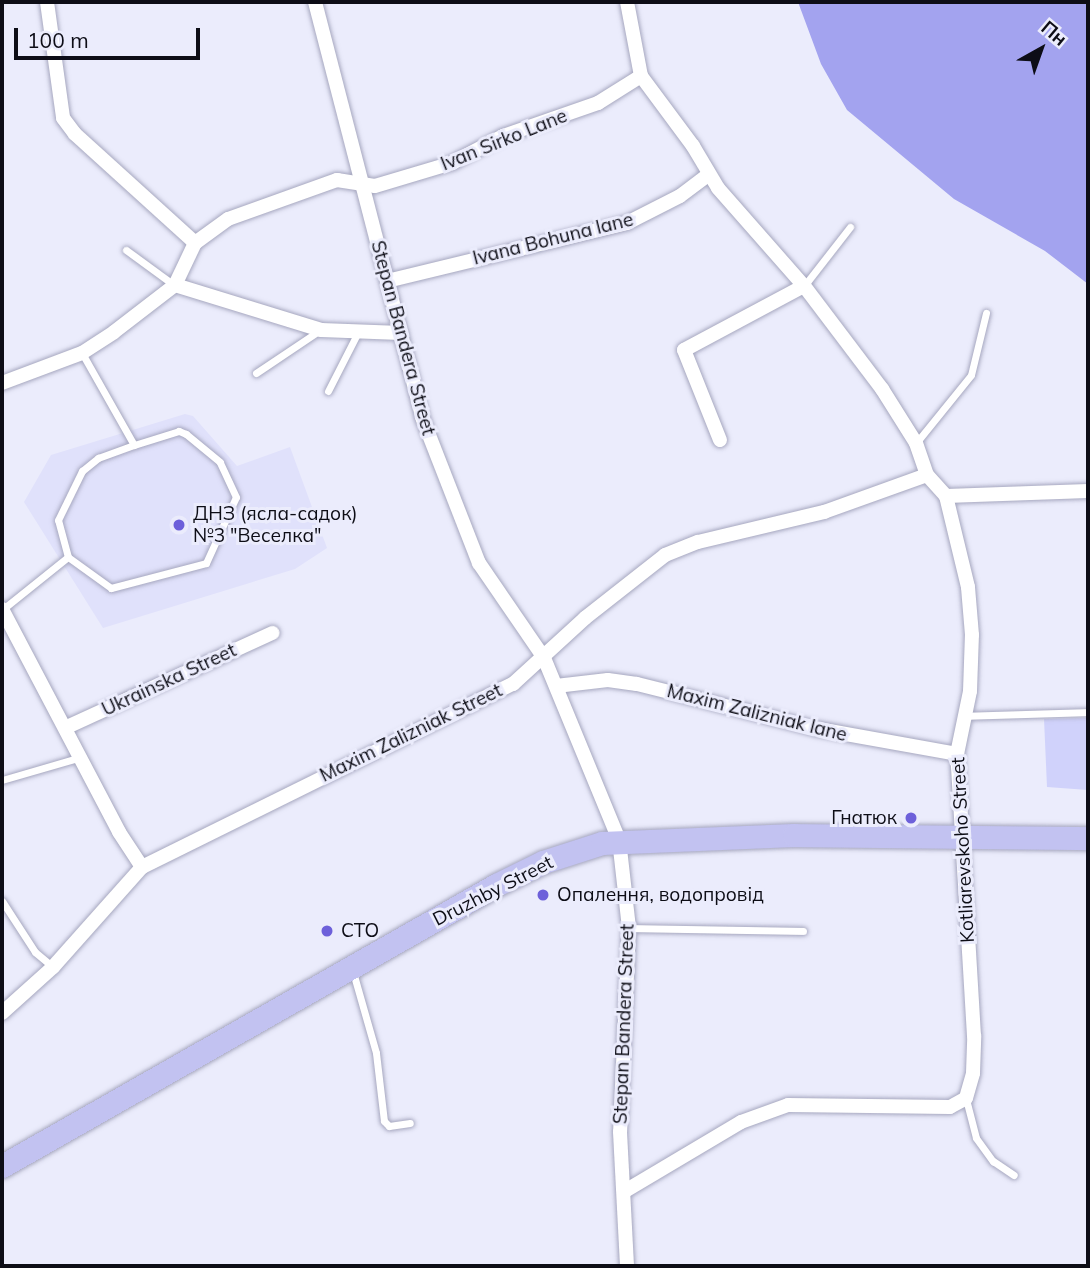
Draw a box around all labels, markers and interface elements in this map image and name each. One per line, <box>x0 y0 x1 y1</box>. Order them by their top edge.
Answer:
scale bar <box>18 14 203 58</box>
north arrow <box>1006 14 1076 84</box>
text: Пн <box>1037 15 1072 51</box>
text: 100 m <box>27 27 89 53</box>
street label: Ivan Sirko Lane <box>438 104 570 176</box>
street label: Ivana Bohuna lane <box>470 208 636 270</box>
street label: Stepan Bandera Street <box>366 238 440 438</box>
place label: ДНЗ (ясла-садок) №3 "Веселка" <box>193 503 357 547</box>
marker: ДНЗ (ясла-садок) №3 "Веселка" <box>171 517 187 533</box>
street label: Ukrainska Street <box>98 639 240 721</box>
street label: Maxim Zalizniak Street <box>316 679 506 787</box>
street label: Maxim Zalizniak lane <box>665 680 849 746</box>
street label: Kotliarevskoho Street <box>947 757 979 943</box>
place label: Гнатюк <box>831 807 897 829</box>
marker: Гнатюк <box>903 810 919 826</box>
street label: Druzhby Street <box>429 851 557 931</box>
place label: Опалення, водопровід <box>557 884 764 906</box>
marker: Опалення, водопровід <box>535 887 551 903</box>
place label: СТО <box>341 920 379 942</box>
marker: СТО <box>319 923 335 939</box>
street label: Stepan Bandera Street <box>609 923 639 1125</box>

